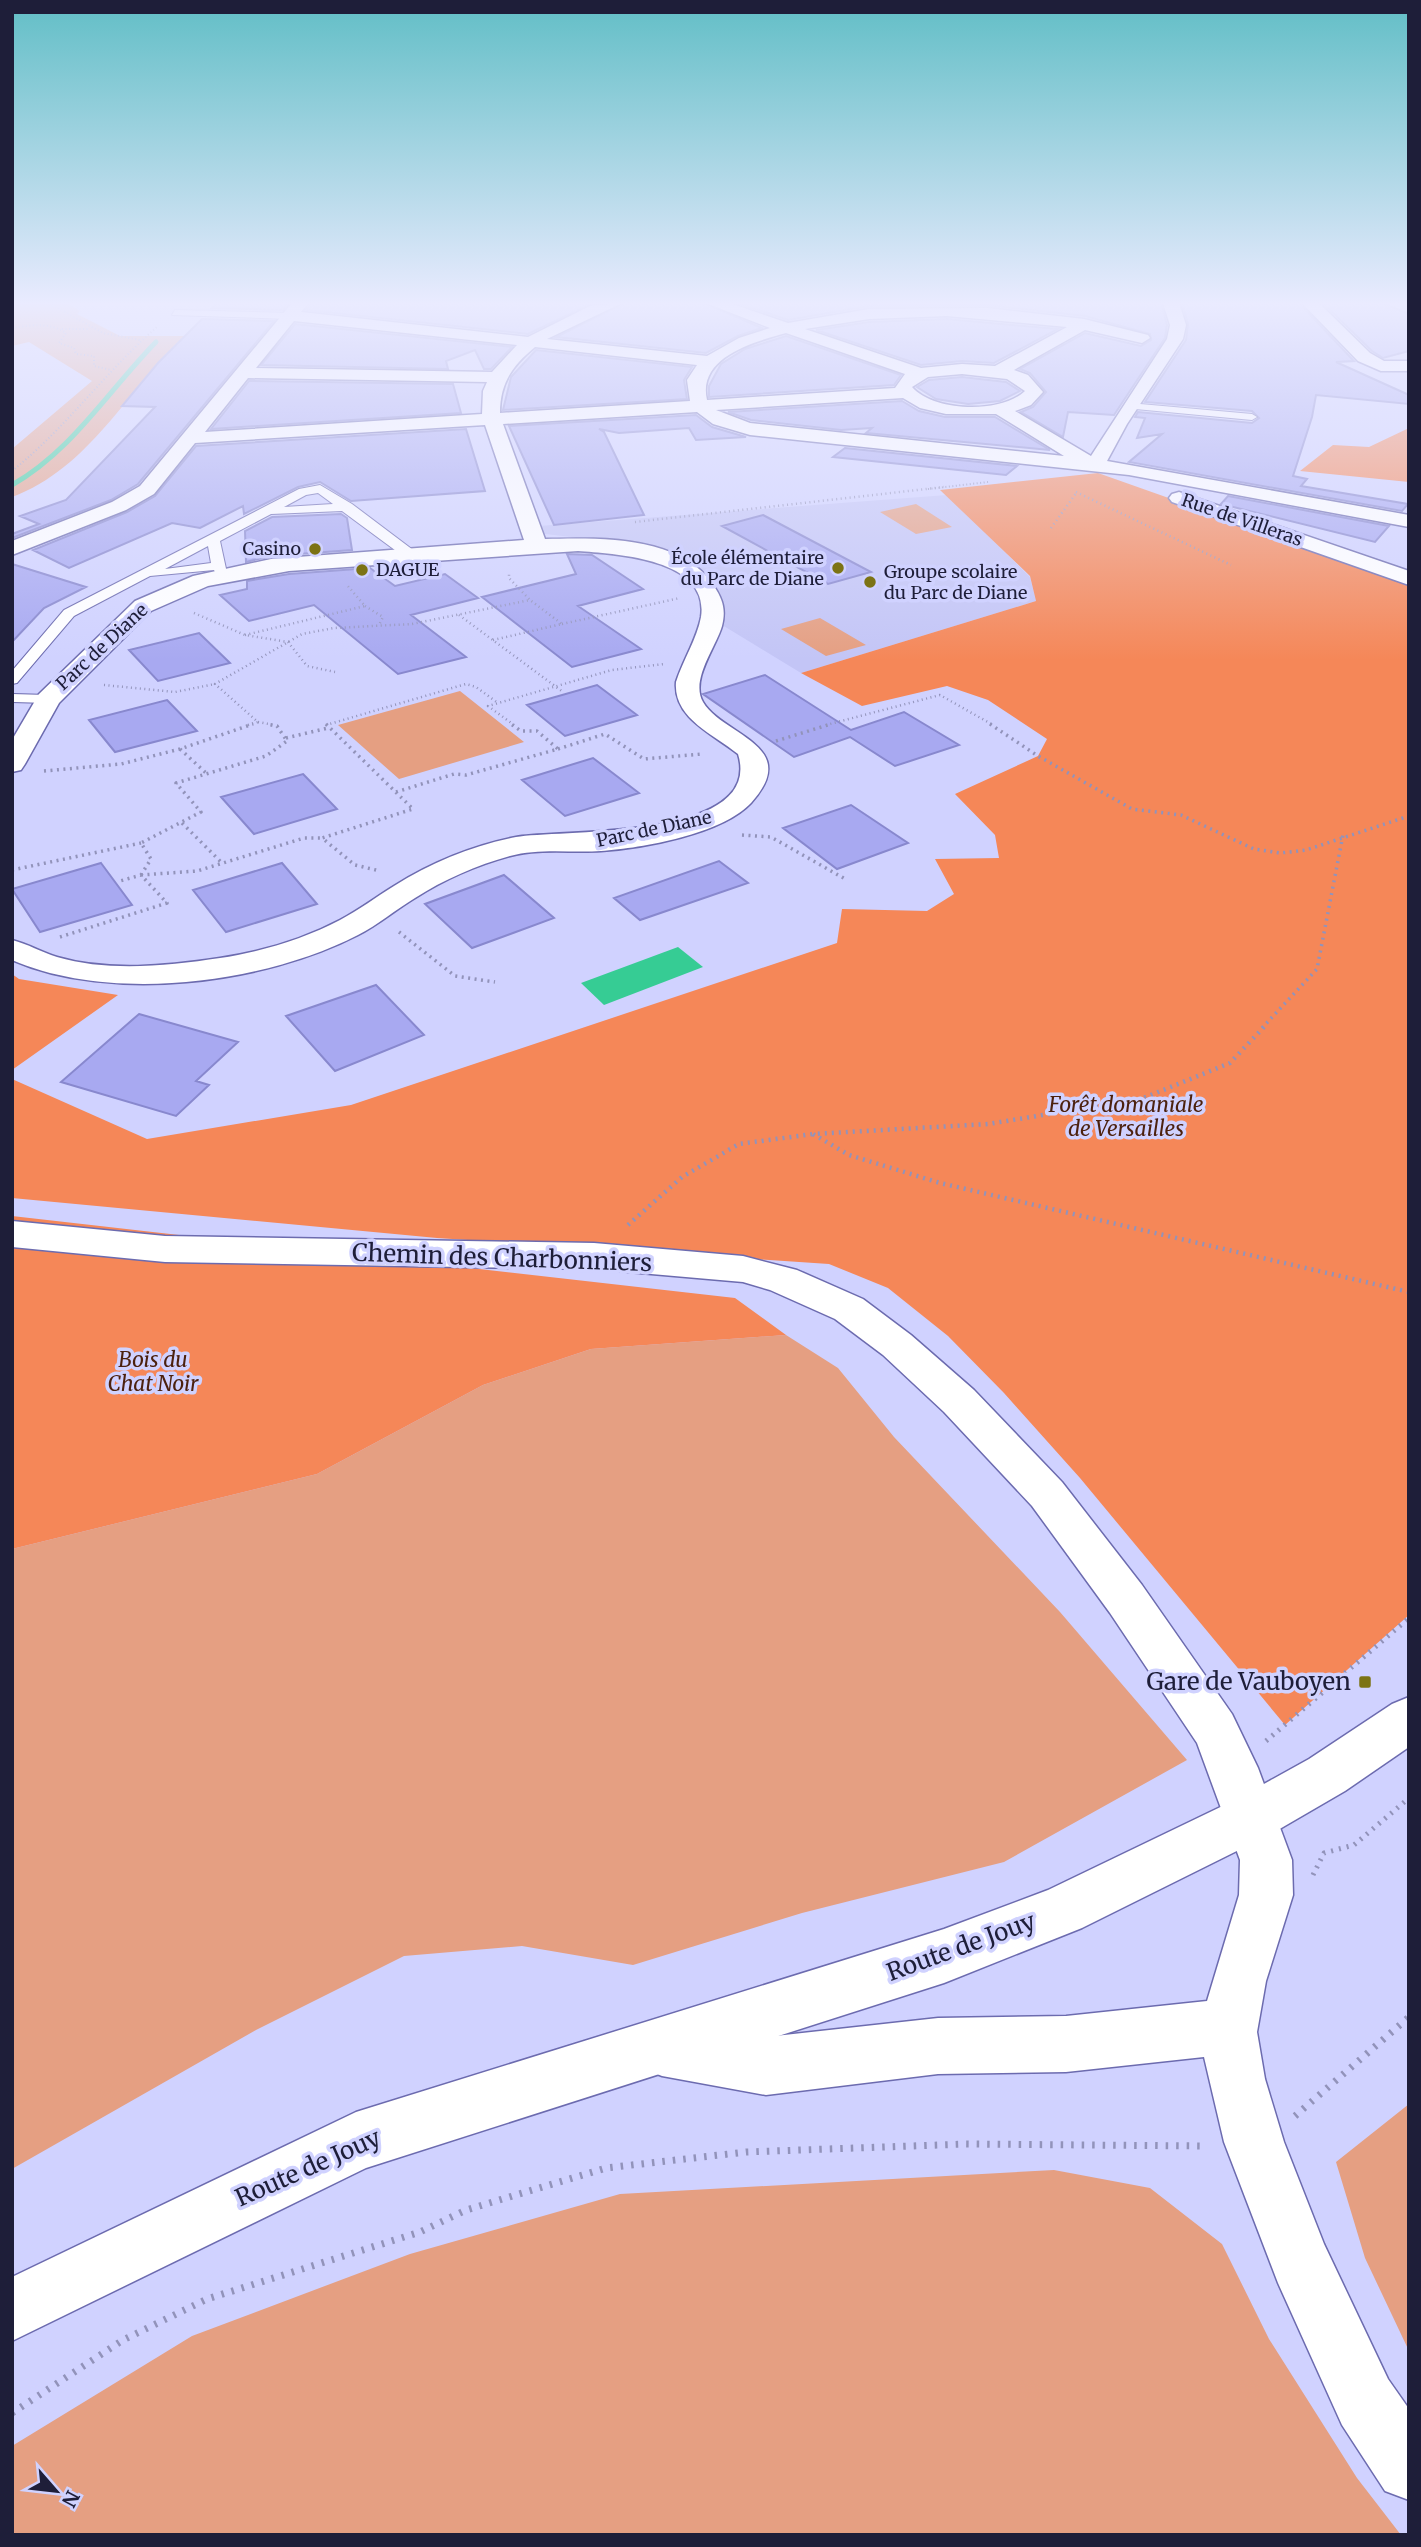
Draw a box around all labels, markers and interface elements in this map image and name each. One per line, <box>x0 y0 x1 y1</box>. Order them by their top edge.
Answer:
street label: Rue de Villeras <box>1179 488 1306 551</box>
place label: Casino <box>243 537 301 560</box>
marker: Casino <box>307 541 323 557</box>
place label: École élémentaire du Parc de Diane <box>671 546 824 590</box>
place label: DAGUE <box>376 558 440 581</box>
marker: École élémentaire du Parc de Diane <box>830 560 846 576</box>
place label: Groupe scolaire du Parc de Diane <box>884 560 1027 604</box>
marker: DAGUE <box>354 562 370 578</box>
marker: Groupe scolaire du Parc de Diane <box>862 574 878 590</box>
street label: Parc de Diane <box>51 598 152 695</box>
street label: Parc de Diane <box>594 805 713 852</box>
park label: Forêt domaniale de Versailles <box>1047 1091 1204 1142</box>
street label: Chemin des Charbonniers <box>352 1237 653 1278</box>
park label: Bois du Chat Noir <box>107 1346 199 1397</box>
place label: Gare de Vauboyen <box>1147 1666 1351 1697</box>
marker: Gare de Vauboyen <box>1357 1674 1373 1690</box>
street label: Route de Jouy <box>882 1905 1040 1988</box>
street label: Route de Jouy <box>230 2122 385 2213</box>
north arrow <box>21 2456 91 2526</box>
text: N <box>57 2487 85 2511</box>

